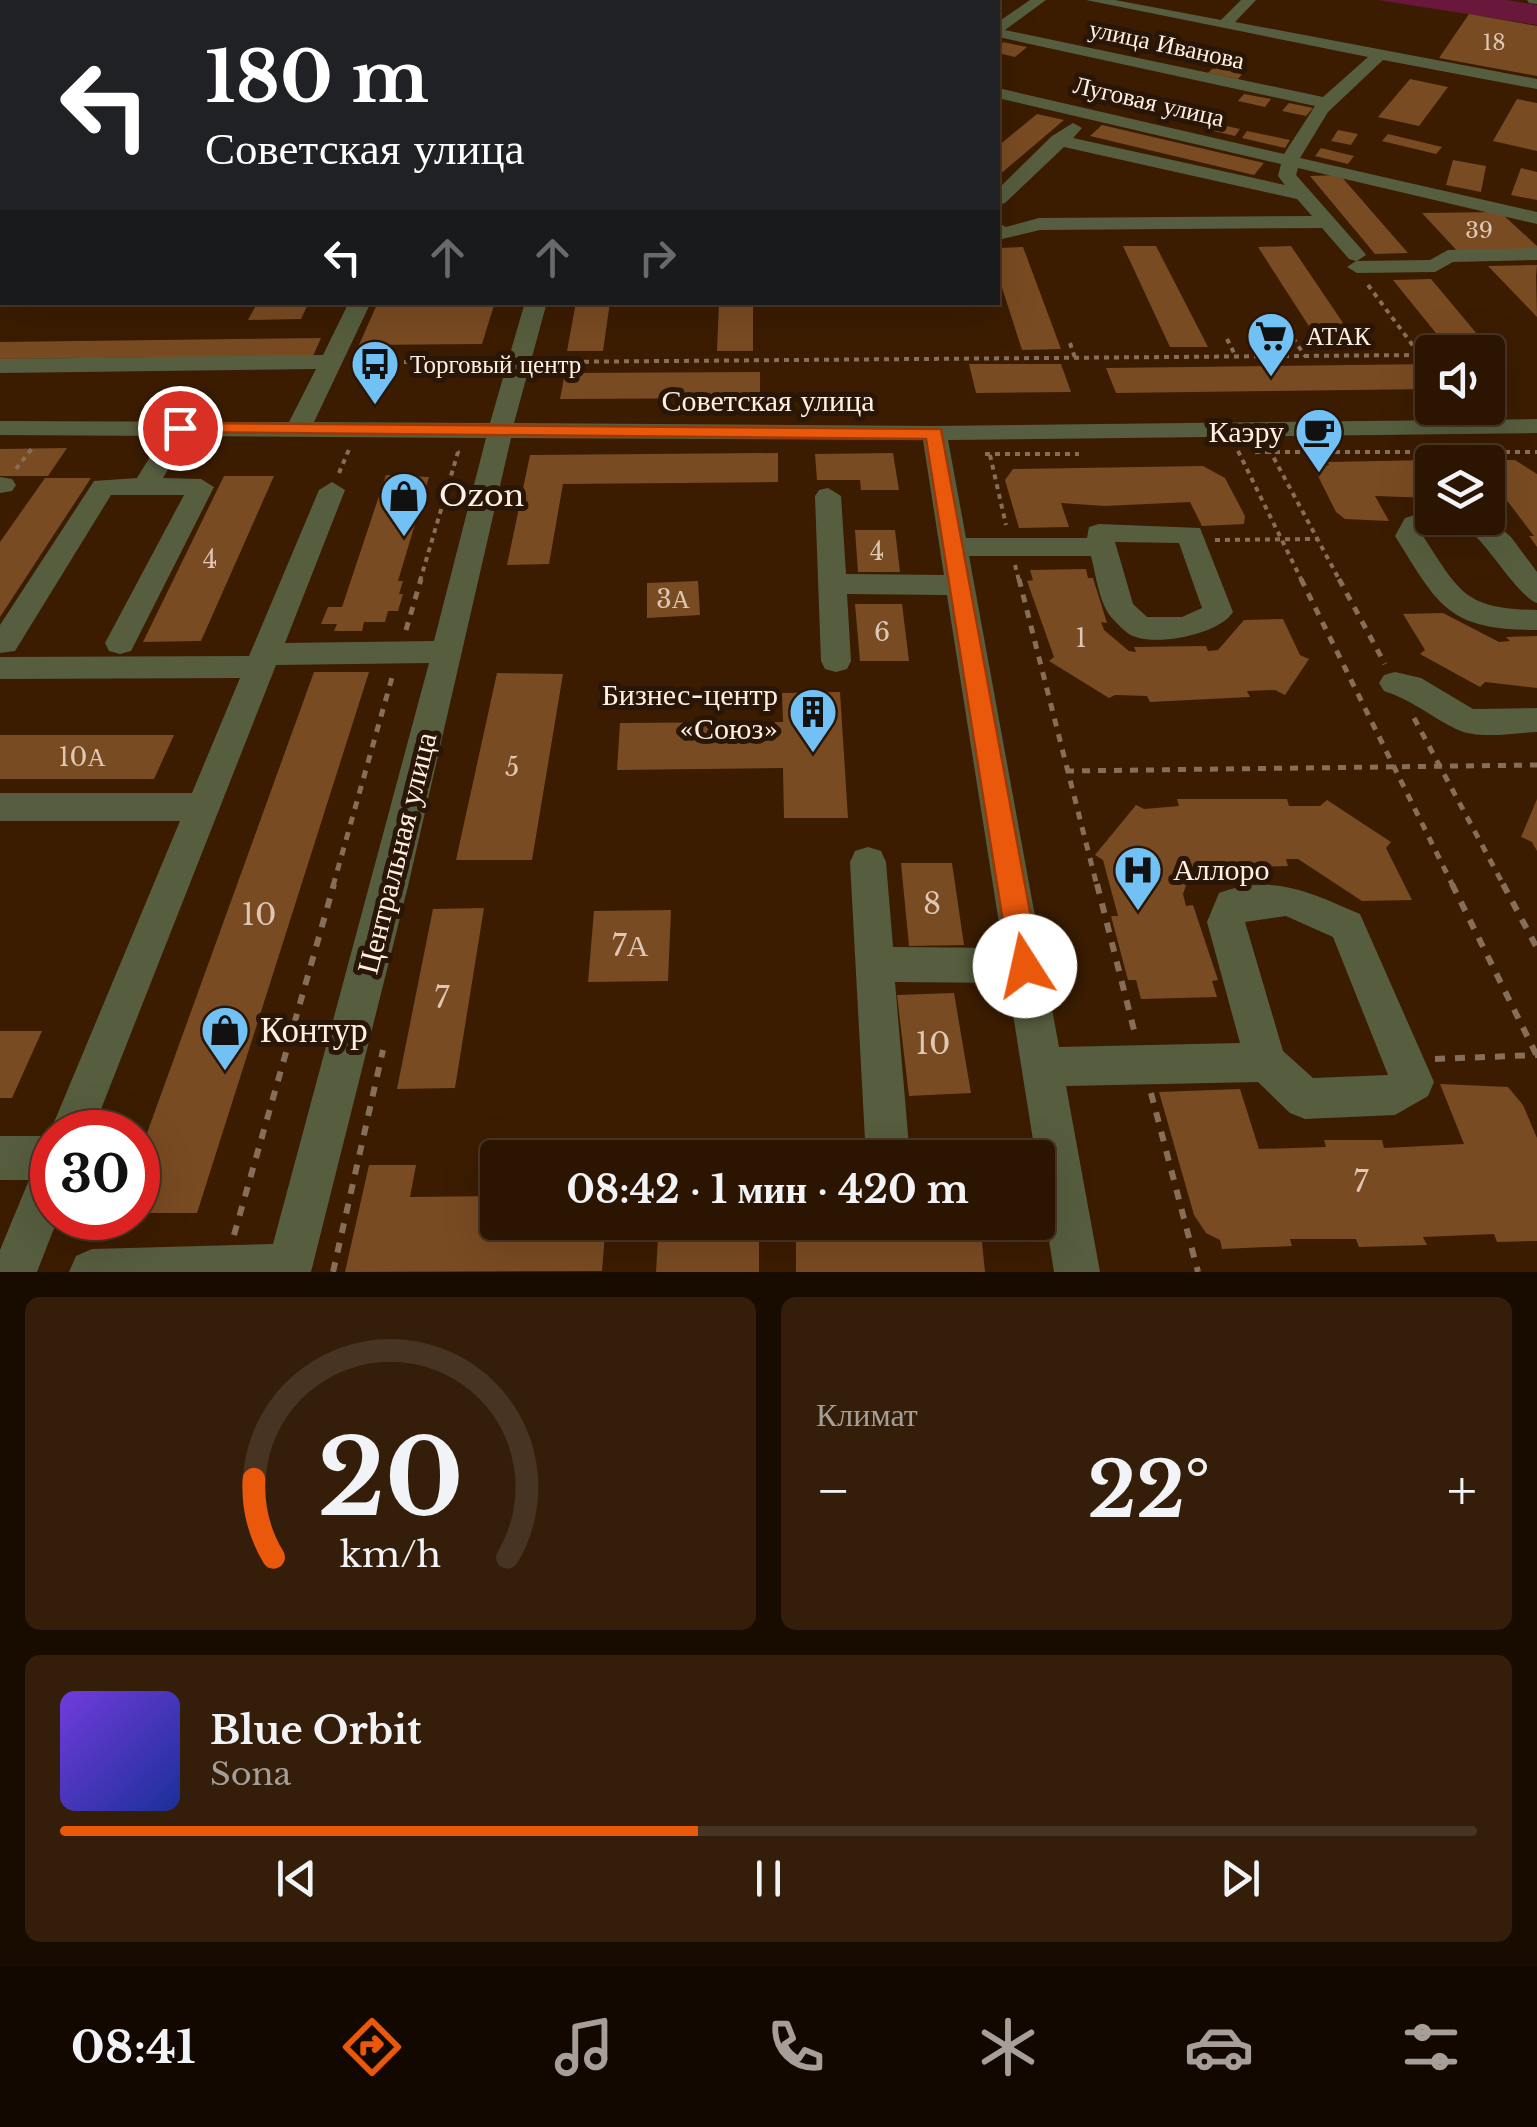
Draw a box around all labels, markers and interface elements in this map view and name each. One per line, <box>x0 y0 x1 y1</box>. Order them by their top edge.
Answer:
street label: улица Иванова <box>1086 13 1247 76</box>
house number: 18 <box>1482 29 1506 56</box>
text: 180 m <box>205 34 429 121</box>
icon: left <box>40 40 170 170</box>
street label: Луговая улица <box>1070 69 1227 134</box>
text: Советская улица <box>205 120 525 176</box>
house number: 39 <box>1465 217 1493 244</box>
icon: left <box>315 230 370 285</box>
icon: ahead <box>420 230 475 285</box>
icon: ahead <box>525 230 580 285</box>
icon: right <box>630 230 685 285</box>
supermarket icon: АТАК <box>1245 310 1297 378</box>
place label: АТАК <box>1306 321 1371 352</box>
map controls <box>1415 335 1505 535</box>
button: sound <box>1415 335 1505 425</box>
bus stop icon: Торговый центр <box>349 338 401 406</box>
place label: Торговый центр <box>410 349 581 380</box>
street label: Советская улица <box>661 382 875 419</box>
pin <box>138 386 223 471</box>
icon: arrive <box>153 401 208 456</box>
cafe icon: Каэру <box>1293 406 1345 474</box>
place label: Каэру <box>1209 413 1284 450</box>
button: layers <box>1415 445 1505 535</box>
shop icon: Ozon <box>378 470 430 538</box>
place label: Ozon <box>439 477 524 514</box>
house number: 4 <box>870 536 884 567</box>
house number: 4 <box>203 544 217 575</box>
house number: 3А <box>656 584 690 615</box>
house number: 6 <box>874 617 890 648</box>
house number: 1 <box>1075 623 1087 654</box>
place label: Бизнес-центр «Союз» <box>602 676 778 747</box>
building icon: Бизнес-центр «Союз» <box>787 686 839 754</box>
street label: Центральная улица <box>349 728 444 977</box>
house number: 10А <box>58 742 106 773</box>
house number: 5 <box>505 752 519 783</box>
hospital icon: Аллоро <box>1112 844 1164 912</box>
place label: Аллоро <box>1173 851 1270 888</box>
house number: 8 <box>923 885 941 922</box>
house number: 10 <box>242 896 276 933</box>
position arrow <box>973 914 1077 1018</box>
house number: 7А <box>612 927 649 964</box>
house number: 7 <box>434 979 450 1016</box>
shop icon: Контур <box>199 1004 251 1072</box>
place label: Контур <box>260 1008 368 1051</box>
house number: 10 <box>916 1025 950 1062</box>
speed limit sign: 30 <box>30 1110 160 1240</box>
house number: 7 <box>1353 1163 1369 1200</box>
text: 08:42 · 1 мин · 420 m <box>566 1166 969 1213</box>
text: Климат <box>816 1395 918 1435</box>
text: 20 <box>317 1414 464 1543</box>
text: 22° <box>1087 1444 1210 1537</box>
text: − <box>816 1457 851 1525</box>
text: + <box>1447 1457 1477 1525</box>
text: km/h <box>340 1532 441 1577</box>
text: Blue Orbit <box>210 1707 421 1754</box>
text: Sona <box>210 1754 291 1794</box>
icon: previous <box>269 1851 324 1906</box>
icon: pause <box>741 1851 796 1906</box>
icon: next <box>1213 1851 1268 1906</box>
icon: directions <box>337 2012 407 2082</box>
icon: music <box>549 2012 619 2082</box>
icon: phone <box>761 2012 831 2082</box>
icon: climate <box>973 2012 1043 2082</box>
icon: car <box>1184 2012 1254 2082</box>
icon: filters <box>1396 2012 1466 2082</box>
text: 08:41 <box>71 2019 196 2075</box>

